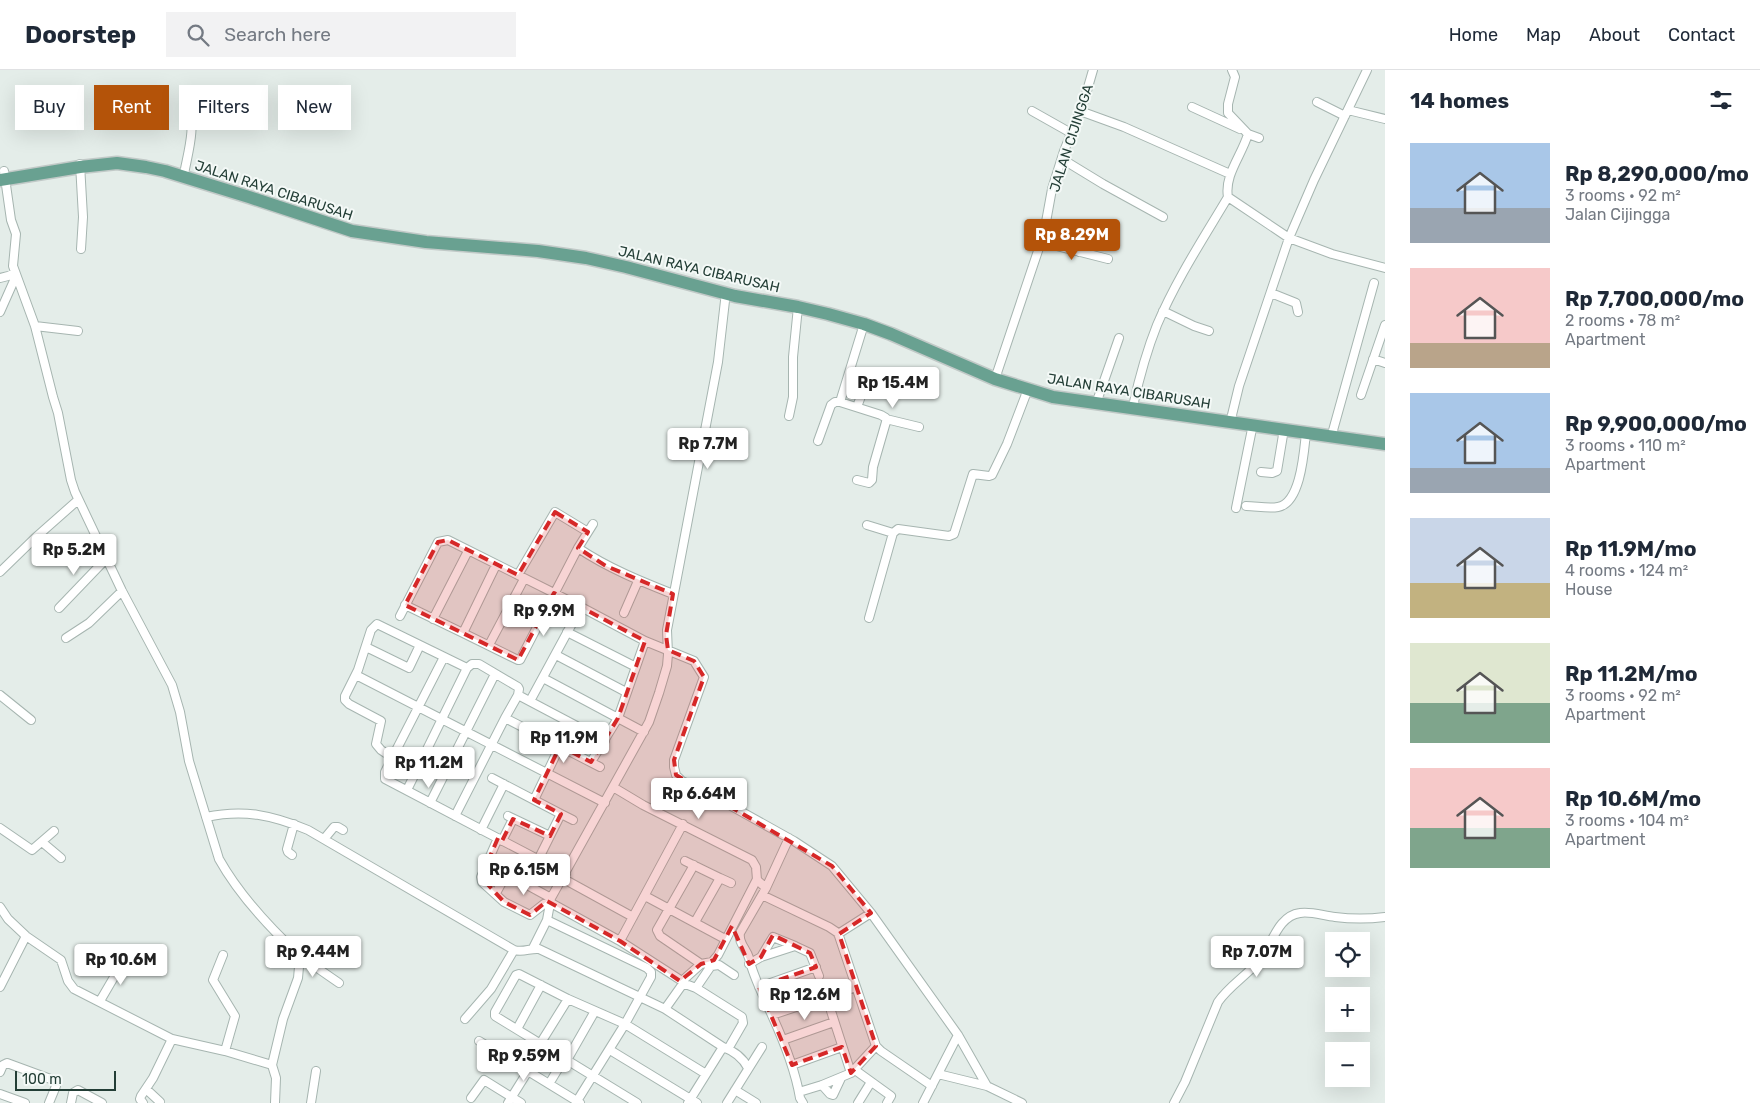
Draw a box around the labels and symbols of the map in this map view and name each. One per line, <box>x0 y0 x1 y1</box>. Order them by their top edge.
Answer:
street label: JALAN CIJINGGA <box>1046 82 1097 194</box>
street label: JALAN RAYA CIBARUSAH <box>193 157 355 224</box>
pin: Rp 8.29M <box>1020 218 1124 261</box>
street label: JALAN RAYA CIBARUSAH <box>616 243 781 296</box>
pin: Rp 15.4M <box>841 366 945 409</box>
street label: JALAN RAYA CIBARUSAH <box>1046 370 1212 413</box>
pin: Rp 7.7M <box>662 428 754 470</box>
pin: Rp 5.2M <box>28 534 120 576</box>
pin: Rp 9.9M <box>498 594 590 637</box>
pin: Rp 11.9M <box>512 722 616 764</box>
pin: Rp 11.2M <box>377 746 481 789</box>
pin: Rp 6.64M <box>647 778 751 820</box>
pin: Rp 6.15M <box>472 854 576 896</box>
pin: Rp 9.44M <box>261 936 365 978</box>
pin: Rp 7.07M <box>1205 936 1309 978</box>
pin: Rp 10.6M <box>69 944 173 986</box>
pin: Rp 12.6M <box>753 978 857 1021</box>
pin: Rp 9.59M <box>472 1040 576 1082</box>
scale bar <box>15 1068 116 1091</box>

